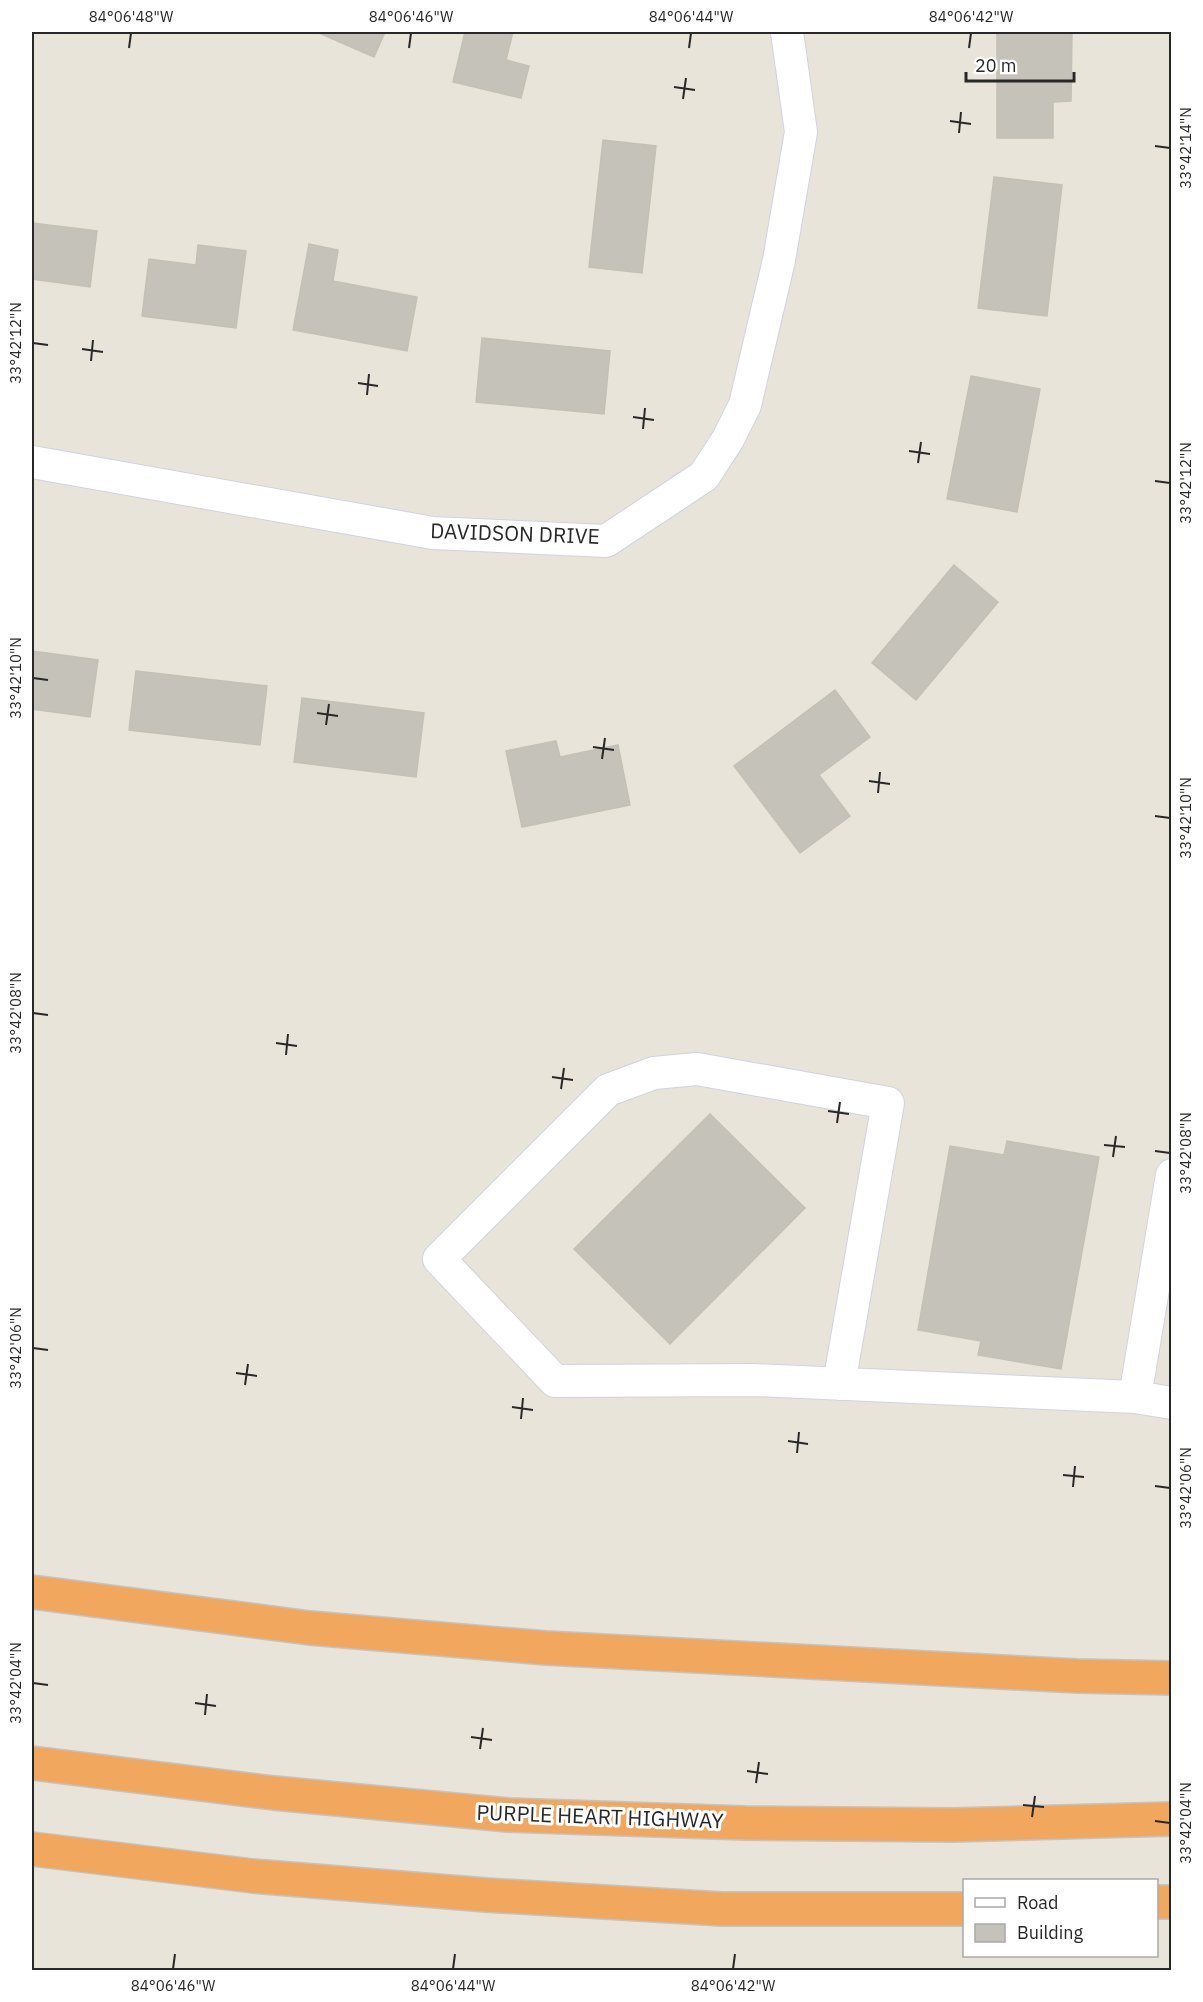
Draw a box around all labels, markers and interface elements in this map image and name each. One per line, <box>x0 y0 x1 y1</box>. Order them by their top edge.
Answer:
text: 84°06'48"W <box>89 7 174 26</box>
text: 84°06'46"W <box>369 7 454 26</box>
text: 84°06'44"W <box>649 7 734 26</box>
text: 84°06'42"W <box>929 7 1014 26</box>
scale bar <box>966 45 1074 83</box>
text: 20 m <box>975 54 1017 77</box>
text: 33°42'14"N <box>1176 107 1195 189</box>
text: 33°42'12"N <box>6 302 25 384</box>
text: 33°42'12"N <box>1176 442 1195 524</box>
street label: DAVIDSON DRIVE <box>430 516 600 550</box>
text: 33°42'10"N <box>6 637 25 719</box>
text: 33°42'10"N <box>1176 777 1195 859</box>
text: 33°42'08"N <box>6 972 25 1054</box>
text: 33°42'08"N <box>1176 1112 1195 1194</box>
text: 33°42'06"N <box>6 1307 25 1389</box>
text: 33°42'06"N <box>1176 1447 1195 1529</box>
text: 33°42'04"N <box>6 1642 25 1724</box>
text: 33°42'04"N <box>1176 1782 1195 1864</box>
street label: PURPLE HEART HIGHWAY <box>476 1798 725 1834</box>
legend <box>963 1879 1158 1957</box>
text: Road <box>1017 1891 1058 1914</box>
text: Building <box>1017 1921 1084 1944</box>
text: 84°06'46"W <box>131 1976 216 1995</box>
text: 84°06'44"W <box>411 1976 496 1995</box>
text: 84°06'42"W <box>691 1976 776 1995</box>

